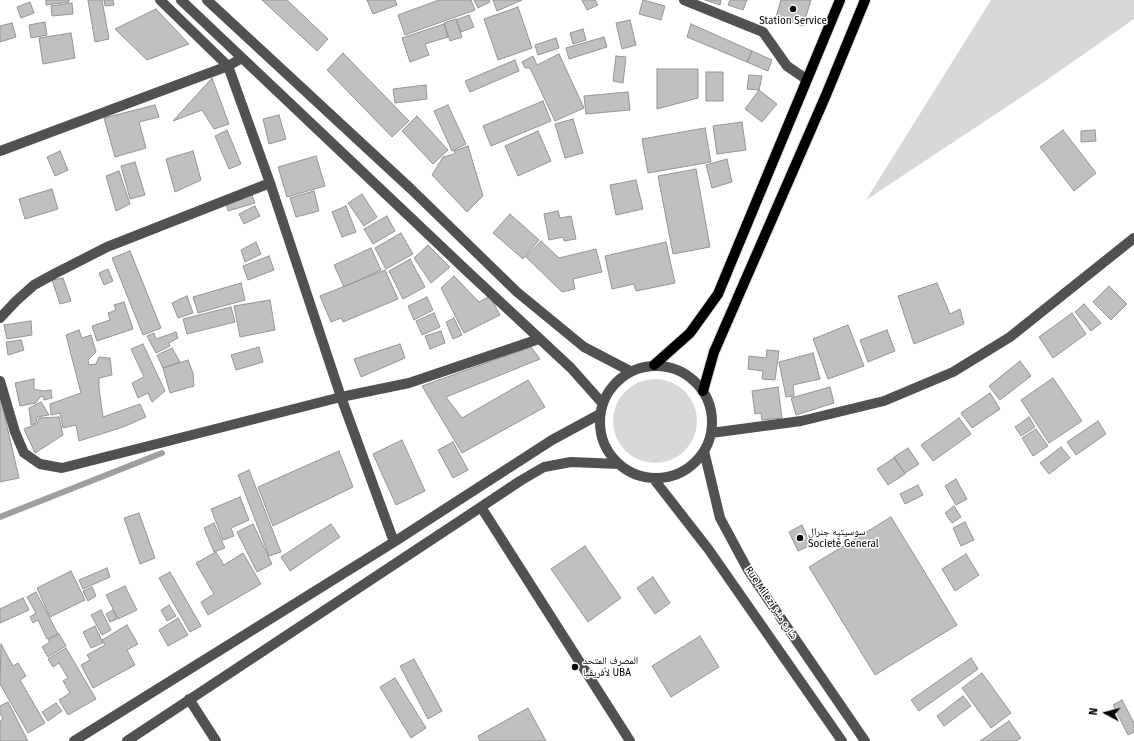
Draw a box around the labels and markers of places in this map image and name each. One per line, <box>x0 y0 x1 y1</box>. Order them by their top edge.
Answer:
marker: Station Service <box>788 4 798 14</box>
place label: Station Service <box>759 15 827 27</box>
place label: سوسيتيه جنرال Societè General <box>808 526 879 550</box>
marker: سوسيتيه جنرال Societè General <box>795 533 805 543</box>
place label: المصرف المتحد لأفريقيا UBA <box>583 655 638 678</box>
marker: المصرف المتحد لأفريقيا UBA <box>570 662 580 672</box>

